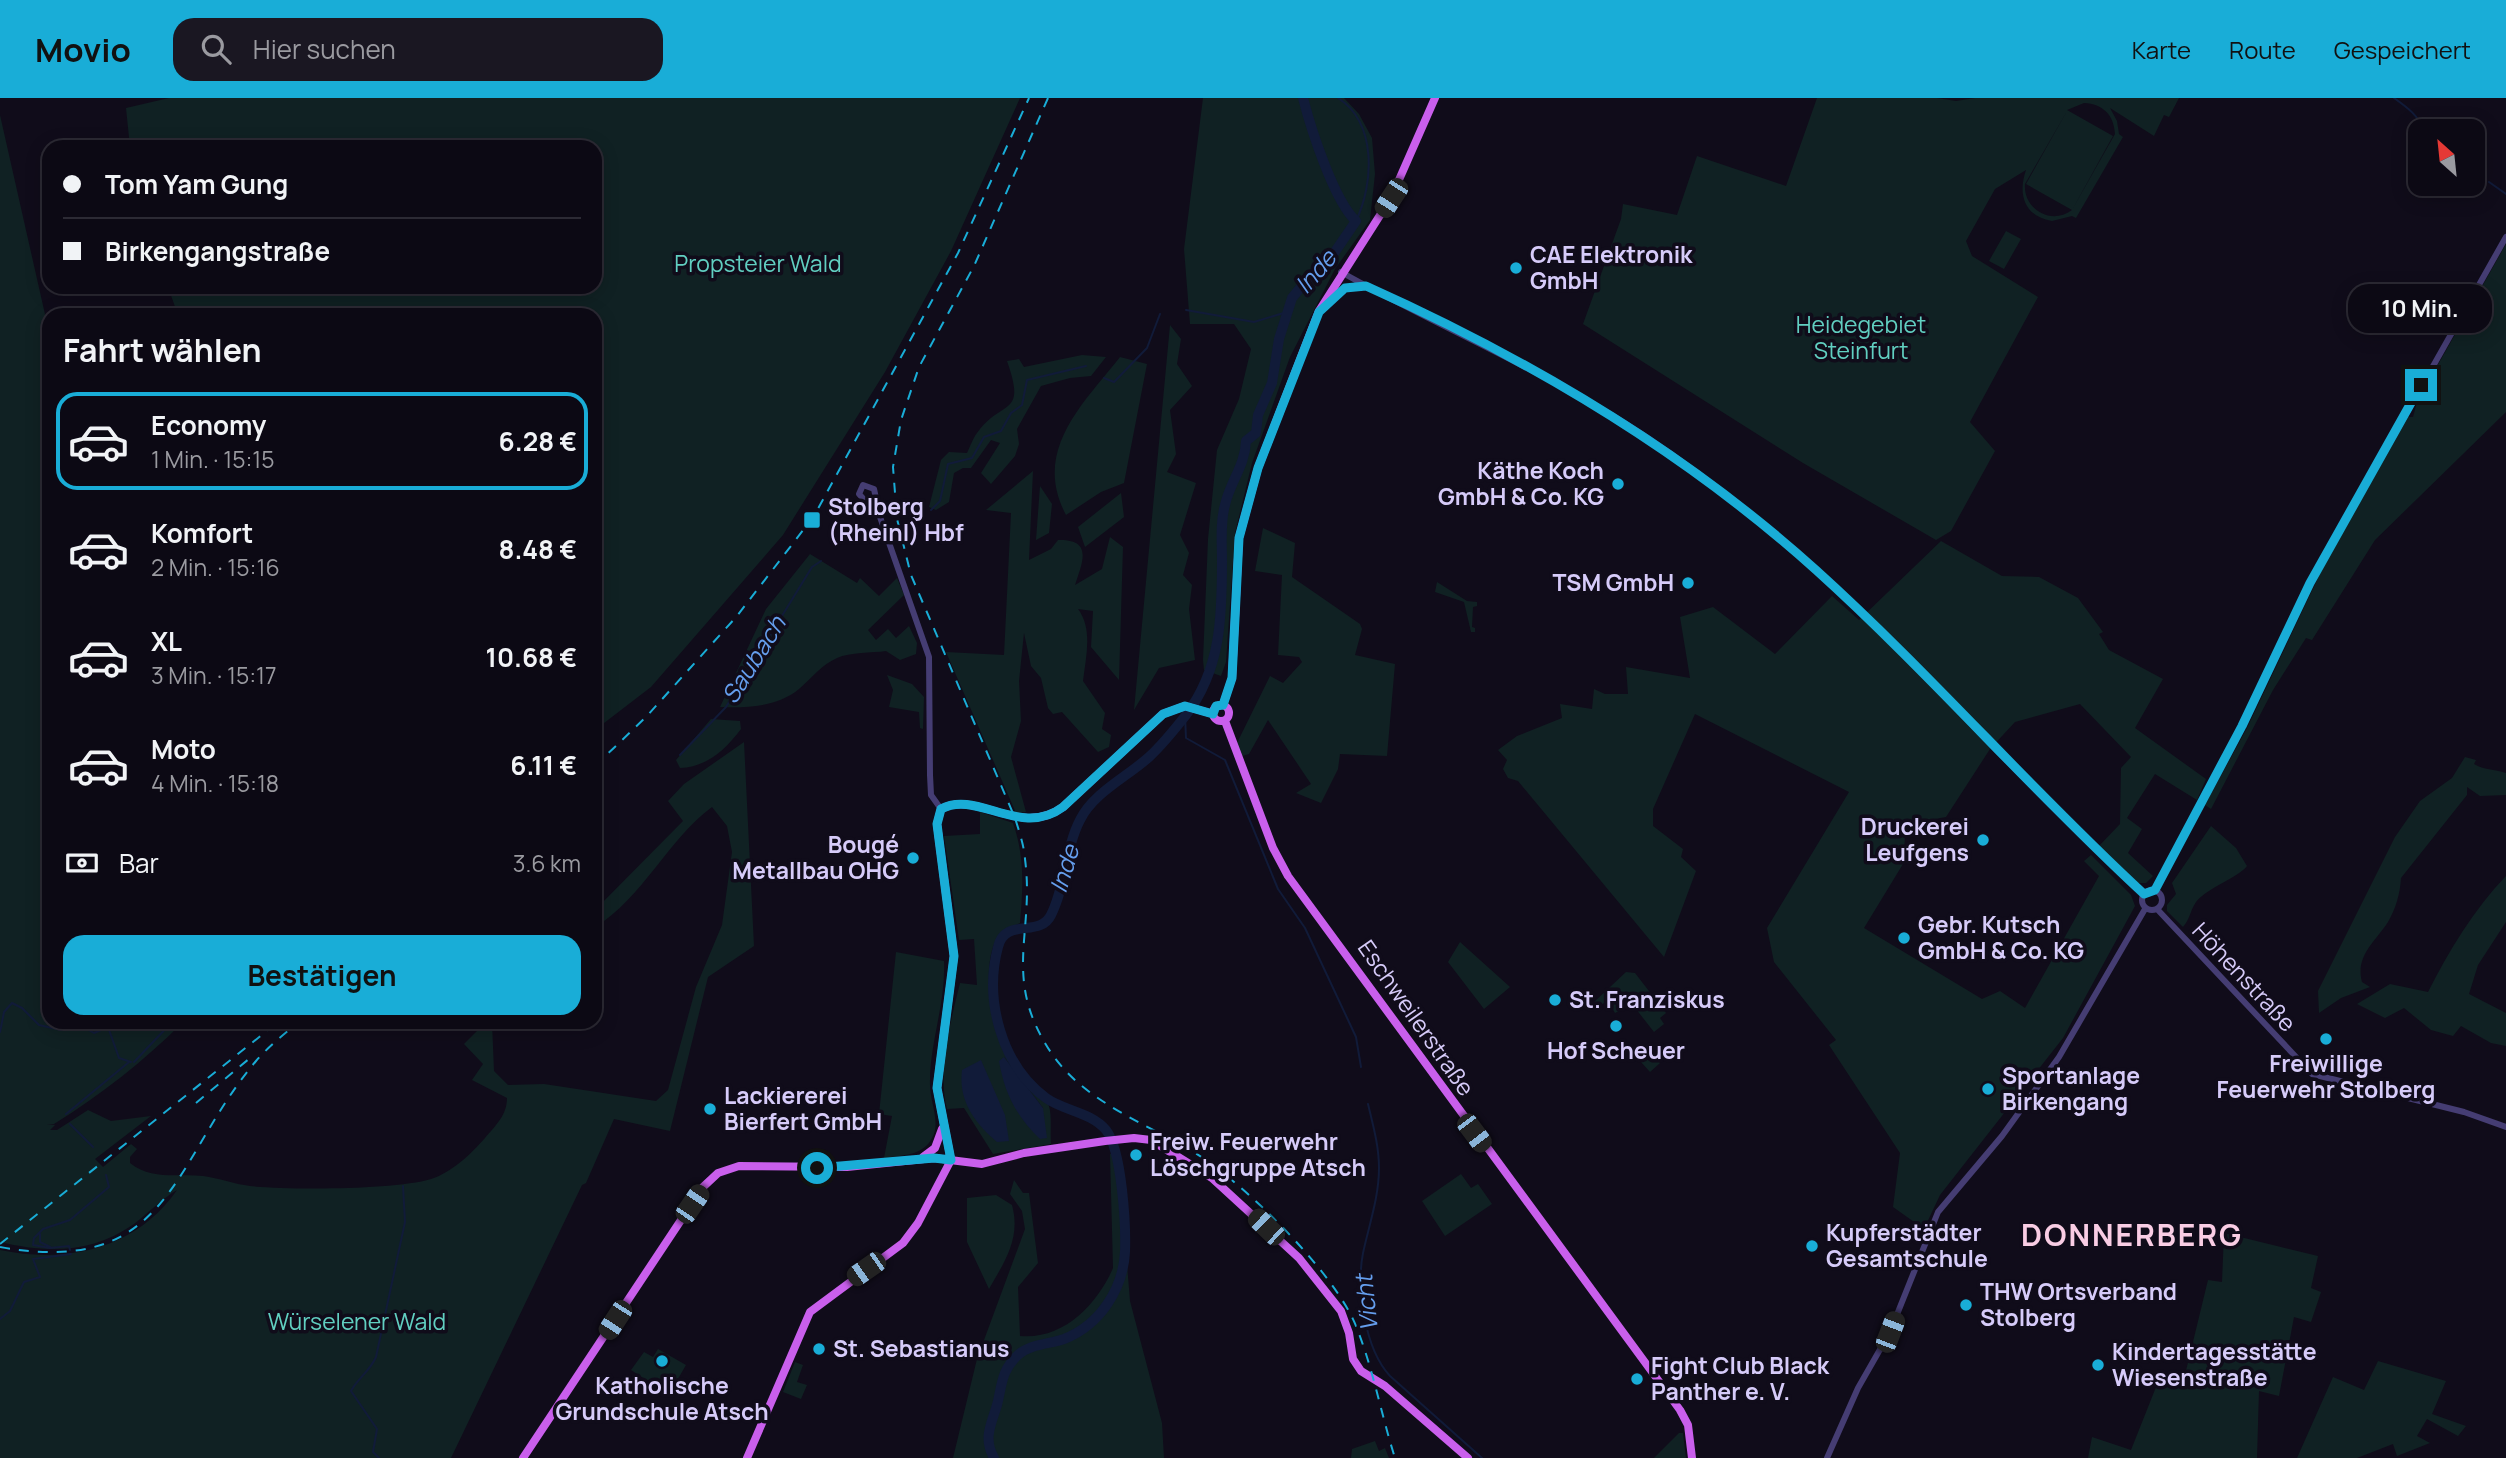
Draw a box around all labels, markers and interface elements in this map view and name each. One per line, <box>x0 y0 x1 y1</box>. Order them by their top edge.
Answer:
search box <box>173 18 663 81</box>
text: Movio <box>35 27 131 72</box>
icon: search <box>197 30 235 68</box>
text: Hier suchen <box>253 31 396 67</box>
text: Karte <box>2132 33 2191 66</box>
text: Route <box>2229 33 2296 66</box>
text: Gespeichert <box>2334 33 2471 66</box>
north arrow <box>2408 119 2485 196</box>
map controls <box>2408 119 2485 196</box>
text: Tom Yam Gung <box>105 166 288 202</box>
car <box>1371 175 1412 221</box>
text: Birkengangstraße <box>105 233 330 269</box>
place label: CAE Elektronik GmbH <box>1530 238 1693 296</box>
water label: Inde <box>1287 241 1344 300</box>
park label: Propsteier Wald <box>674 247 842 279</box>
marker: CAE Elektronik GmbH <box>1508 260 1524 276</box>
callout: 10 Min. <box>2349 284 2493 332</box>
text: 10 Min. <box>2381 292 2459 324</box>
park label: Heidegebiet Steinfurt <box>1796 308 1926 366</box>
text: Fahrt wählen <box>63 328 262 372</box>
route end <box>2405 369 2437 401</box>
text: Economy <box>151 407 266 443</box>
icon: car <box>67 410 130 473</box>
text: 6.28 € <box>499 423 577 459</box>
text: 1 Min. · 15:15 <box>151 443 275 475</box>
place label: Käthe Koch GmbH & Co. KG <box>1438 454 1604 512</box>
marker: Käthe Koch GmbH & Co. KG <box>1610 476 1626 492</box>
place label: Stolberg (Rheinl) Hbf <box>828 490 964 548</box>
marker: Stolberg (Rheinl) Hbf <box>802 510 822 530</box>
text: Komfort <box>151 515 253 551</box>
icon: car <box>67 518 130 581</box>
text: 8.48 € <box>498 531 577 567</box>
text: 2 Min. · 15:16 <box>151 551 280 583</box>
place label: TSM GmbH <box>1552 566 1674 598</box>
marker: TSM GmbH <box>1680 575 1696 591</box>
water label: Saubach <box>713 609 793 709</box>
text: XL <box>151 623 182 659</box>
icon: car <box>67 626 130 689</box>
text: 10.68 € <box>486 639 577 675</box>
text: 3 Min. · 15:17 <box>151 659 277 691</box>
text: Moto <box>151 731 216 767</box>
icon: car <box>67 734 130 797</box>
text: 6.11 € <box>510 747 577 783</box>
text: 4 Min. · 15:18 <box>151 767 279 799</box>
place label: Druckerei Leufgens <box>1861 810 1969 868</box>
place label: Bougé Metallbau OHG <box>732 828 899 886</box>
marker: Druckerei Leufgens <box>1975 832 1991 848</box>
water label: Inde <box>1041 839 1087 896</box>
icon: cash <box>63 844 101 882</box>
text: Bar <box>119 845 159 881</box>
text: 3.6 km <box>513 847 581 879</box>
marker: Bougé Metallbau OHG <box>905 850 921 866</box>
place label: Gebr. Kutsch GmbH & Co. KG <box>1918 908 2084 966</box>
street label: Höhenstraße <box>2186 915 2304 1038</box>
marker: Gebr. Kutsch GmbH & Co. KG <box>1896 930 1912 946</box>
street label: Eschweilerstraße <box>1351 933 1483 1102</box>
button: Bestätigen <box>63 935 581 1015</box>
place label: St. Franziskus <box>1569 983 1725 1015</box>
marker: St. Franziskus <box>1547 992 1563 1008</box>
marker: Hof Scheuer <box>1608 1018 1624 1034</box>
marker: Freiwillige Feuerwehr Stolberg <box>2318 1031 2334 1047</box>
place label: Hof Scheuer <box>1547 1034 1685 1066</box>
place label: Freiwillige Feuerwehr Stolberg <box>2217 1047 2435 1105</box>
place label: Sportanlage Birkengang <box>2002 1059 2140 1117</box>
place label: Lackiererei Bierfert GmbH <box>724 1079 882 1137</box>
marker: Sportanlage Birkengang <box>1980 1081 1996 1097</box>
marker: Lackiererei Bierfert GmbH <box>702 1101 718 1117</box>
car <box>1453 1110 1496 1156</box>
place label: Freiw. Feuerwehr Löschgruppe Atsch <box>1150 1125 1366 1183</box>
marker: Freiw. Feuerwehr Löschgruppe Atsch <box>1128 1147 1144 1163</box>
route start <box>801 1152 833 1184</box>
car <box>672 1181 713 1227</box>
car <box>1244 1205 1289 1249</box>
district label: DONNERBERG <box>2021 1214 2243 1255</box>
place label: Kupferstädter Gesamtschule <box>1826 1216 1988 1274</box>
marker: Kupferstädter Gesamtschule <box>1804 1238 1820 1254</box>
car <box>843 1248 890 1290</box>
water label: Vicht <box>1346 1271 1385 1333</box>
place label: THW Ortsverband Stolberg <box>1980 1275 2177 1333</box>
car <box>595 1297 636 1343</box>
marker: THW Ortsverband Stolberg <box>1958 1297 1974 1313</box>
park label: Würselener Wald <box>268 1305 446 1337</box>
car <box>1873 1309 1908 1355</box>
place label: St. Sebastianus <box>833 1332 1009 1364</box>
place label: Kindertagesstätte Wiesenstraße <box>2112 1335 2317 1393</box>
marker: St. Sebastianus <box>811 1341 827 1357</box>
place label: Fight Club Black Panther e. V. <box>1651 1349 1830 1407</box>
marker: Katholische Grundschule Atsch <box>654 1353 670 1369</box>
marker: Kindertagesstätte Wiesenstraße <box>2090 1357 2106 1373</box>
place label: Katholische Grundschule Atsch <box>555 1369 769 1427</box>
marker: Fight Club Black Panther e. V. <box>1629 1371 1645 1387</box>

